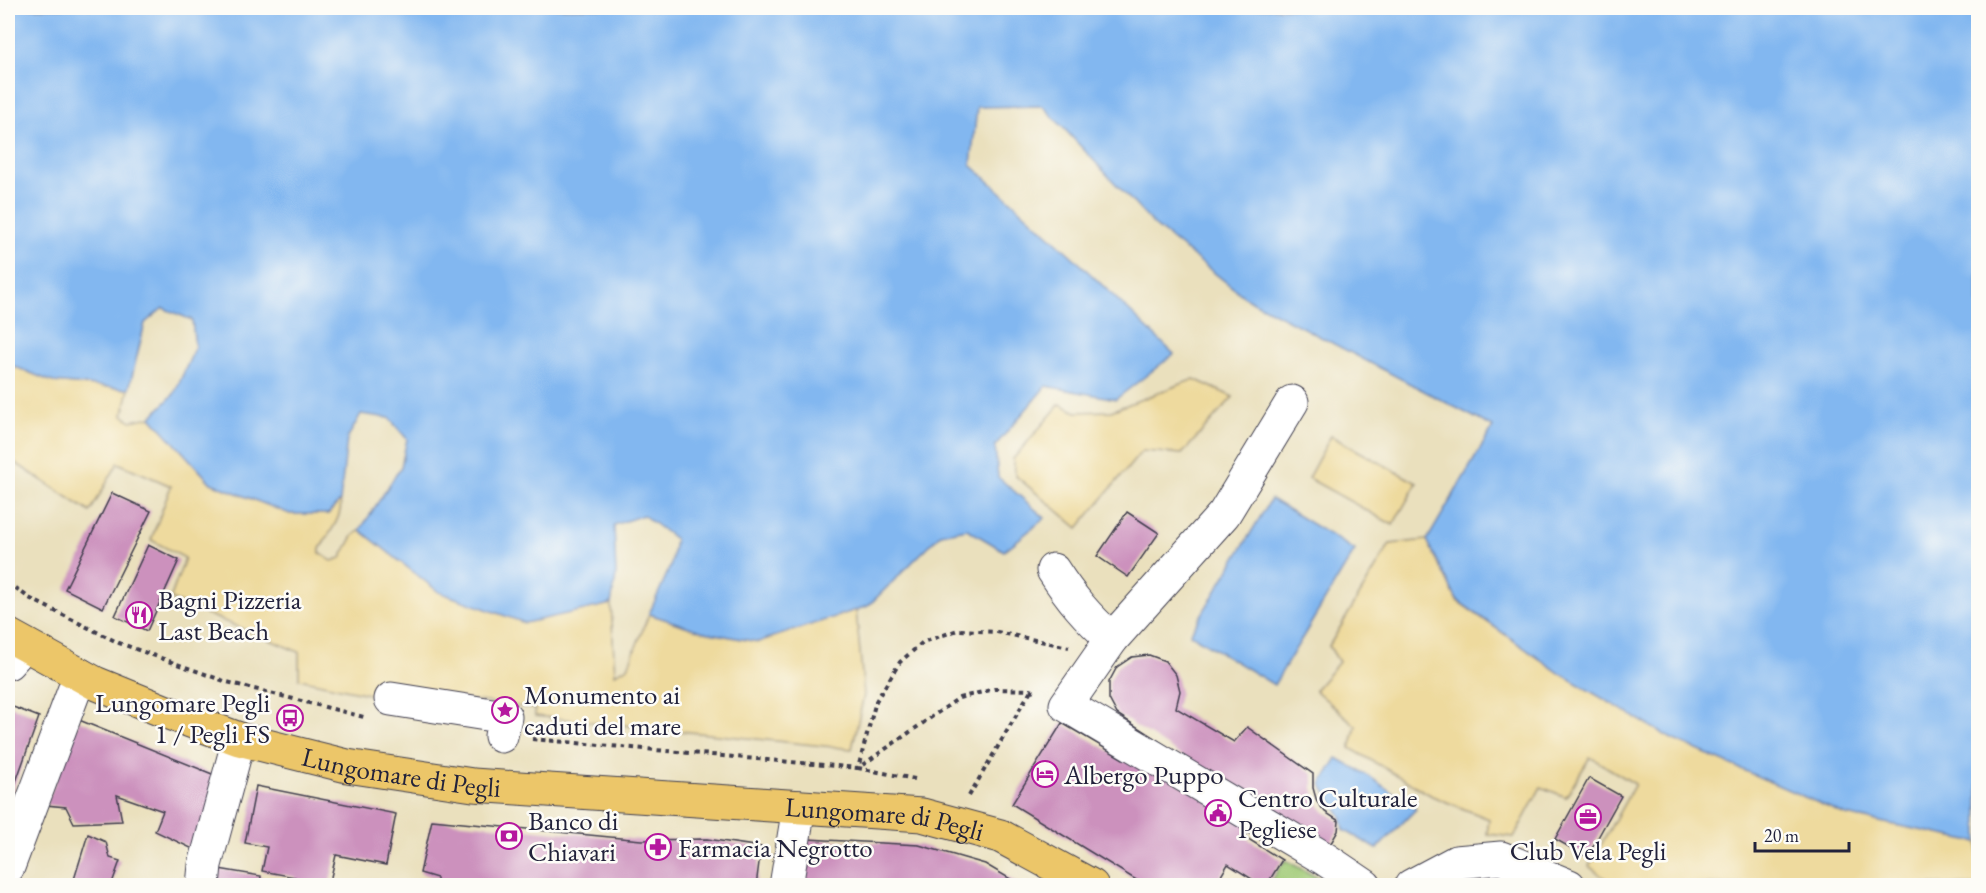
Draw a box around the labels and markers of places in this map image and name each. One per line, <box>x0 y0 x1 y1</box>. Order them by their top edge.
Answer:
place label: Bagni Pizzeria Last Beach <box>158 582 302 648</box>
restaurant icon: Bagni Pizzeria Last Beach <box>124 600 154 630</box>
place label: Monumento ai caduti del mare <box>524 677 681 743</box>
place label: Lungomare Pegli 1 / Pegli FS <box>95 685 270 751</box>
place icon: Monumento ai caduti del mare <box>490 695 520 725</box>
bus stop icon: Lungomare Pegli 1 / Pegli FS <box>275 703 305 733</box>
place label: Albergo Puppo <box>1063 757 1224 792</box>
hotel icon: Albergo Puppo <box>1030 759 1060 789</box>
place label: Centro Culturale Pegliese <box>1238 780 1418 846</box>
public building icon: Centro Culturale Pegliese <box>1203 798 1233 828</box>
office icon: Club Vela Pegli <box>1573 802 1603 832</box>
place label: Banco di Chiavari <box>528 803 619 869</box>
bank icon: Banco di Chiavari <box>494 821 524 851</box>
place label: Farmacia Negrotto <box>678 830 873 865</box>
pharmacy icon: Farmacia Negrotto <box>643 832 673 862</box>
place label: Club Vela Pegli <box>1510 833 1667 868</box>

